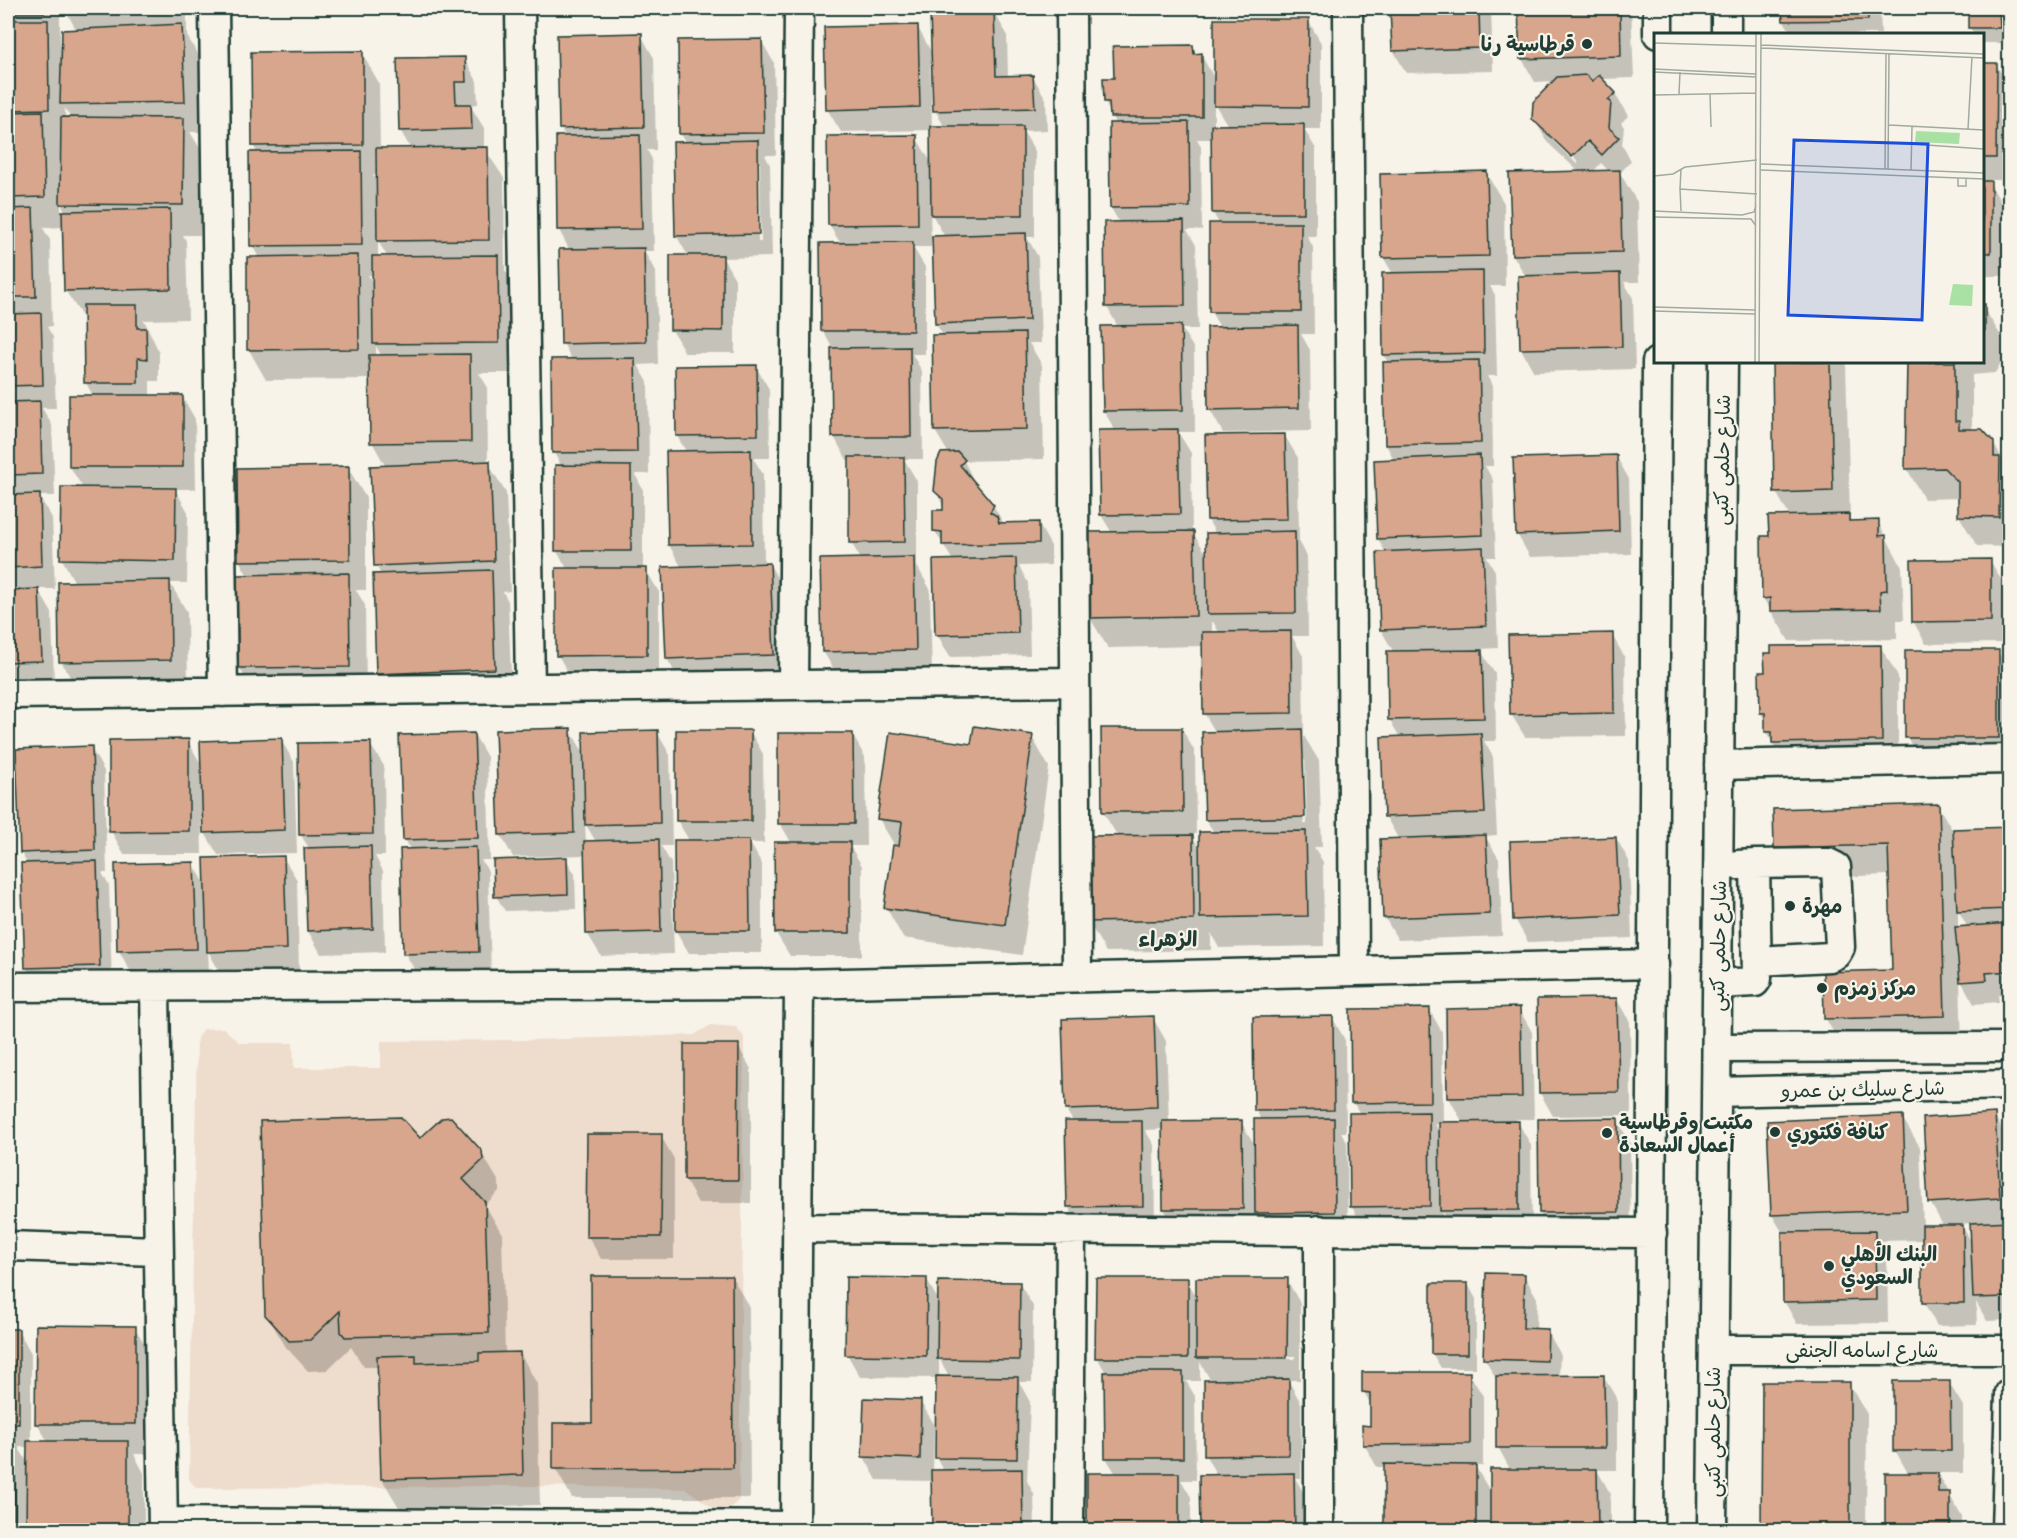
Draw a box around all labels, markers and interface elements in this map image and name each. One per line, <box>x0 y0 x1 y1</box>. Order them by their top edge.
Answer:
place label: قرطاسية رنا <box>1481 33 1575 61</box>
inset map <box>1654 33 1984 363</box>
marker: قرطاسية رنا <box>1580 37 1594 51</box>
street label: شارع حلمى كتبى <box>1710 394 1740 526</box>
street label: شارع حلمى كتبى <box>1706 880 1736 1012</box>
place label: مهرة <box>1802 895 1842 923</box>
marker: مهرة <box>1783 899 1797 913</box>
district label: الزهراء <box>1138 927 1198 957</box>
place label: مركز زمزم <box>1834 977 1916 1005</box>
marker: مركز زمزم <box>1815 981 1829 995</box>
street label: شارع سليك بن عمرو <box>1779 1077 1945 1107</box>
place label: مكتبت وقرطاسية أعمال السعادة <box>1619 1111 1753 1162</box>
place label: كنافة فكتوري <box>1787 1121 1888 1149</box>
marker: كنافة فكتوري <box>1768 1125 1782 1139</box>
marker: مكتبت وقرطاسية أعمال السعادة <box>1600 1126 1614 1140</box>
place label: البنك الأهلي السعودي <box>1841 1241 1937 1294</box>
marker: البنك الأهلي السعودي <box>1822 1259 1836 1273</box>
street label: شارع اسامه الجنفى <box>1785 1339 1939 1367</box>
street label: شارع حلمى كتبى <box>1702 1366 1730 1498</box>

